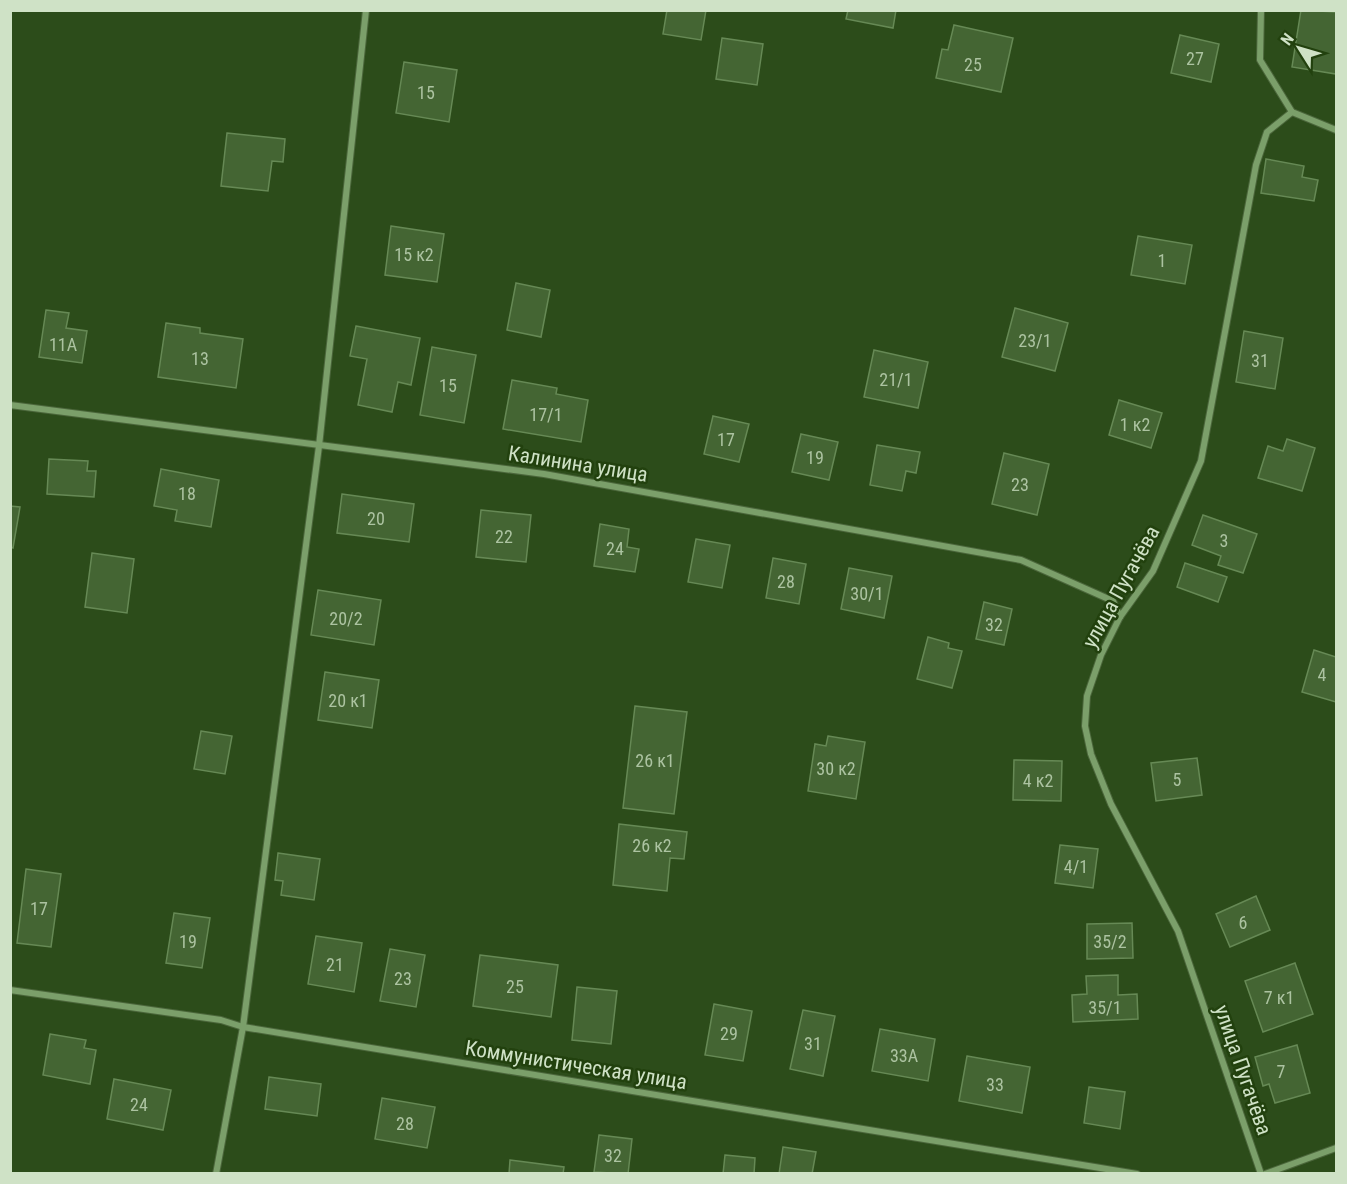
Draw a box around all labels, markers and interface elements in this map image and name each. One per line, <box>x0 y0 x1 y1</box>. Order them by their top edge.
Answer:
north arrow <box>1269 18 1329 78</box>
text: N <box>1277 30 1298 49</box>
house number: 27 <box>1186 48 1204 69</box>
house number: 25 <box>964 54 982 75</box>
house number: 15 <box>417 82 435 103</box>
house number: 15 к2 <box>394 244 434 265</box>
house number: 1 <box>1158 250 1166 271</box>
house number: 23/1 <box>1018 330 1052 351</box>
house number: 11А <box>49 334 78 355</box>
house number: 13 <box>191 348 209 369</box>
house number: 31 <box>1251 350 1269 371</box>
house number: 21/1 <box>879 369 913 390</box>
house number: 15 <box>439 375 457 396</box>
house number: 17/1 <box>529 404 563 425</box>
house number: 1 к2 <box>1120 414 1150 435</box>
house number: 17 <box>717 429 735 450</box>
street label: Калинина улица <box>506 441 650 487</box>
house number: 19 <box>806 447 824 468</box>
house number: 23 <box>1011 474 1029 495</box>
house number: 18 <box>178 483 196 504</box>
house number: 20 <box>367 508 385 529</box>
street label: улица Пугачёва <box>1078 522 1164 652</box>
house number: 22 <box>495 526 513 547</box>
house number: 3 <box>1220 530 1228 551</box>
house number: 24 <box>606 538 624 559</box>
house number: 28 <box>777 571 795 592</box>
house number: 30/1 <box>850 583 884 604</box>
house number: 20/2 <box>329 608 363 629</box>
house number: 32 <box>985 614 1003 635</box>
house number: 4 <box>1318 664 1327 685</box>
house number: 20 к1 <box>328 690 368 711</box>
house number: 26 к1 <box>635 750 675 771</box>
house number: 30 к2 <box>816 758 856 779</box>
house number: 5 <box>1173 769 1182 790</box>
house number: 4 к2 <box>1023 770 1053 791</box>
house number: 26 к2 <box>632 835 672 856</box>
house number: 4/1 <box>1064 856 1088 877</box>
house number: 17 <box>30 898 48 919</box>
house number: 6 <box>1239 912 1247 933</box>
house number: 19 <box>179 931 197 952</box>
house number: 35/2 <box>1093 931 1127 952</box>
house number: 21 <box>326 954 344 975</box>
house number: 23 <box>394 968 412 989</box>
house number: 25 <box>506 976 524 997</box>
house number: 7 к1 <box>1264 987 1294 1008</box>
house number: 35/1 <box>1088 997 1122 1018</box>
street label: улица Пугачёва <box>1210 1002 1276 1138</box>
house number: 29 <box>720 1023 738 1044</box>
house number: 31 <box>804 1033 822 1054</box>
street label: Коммунистическая улица <box>463 1036 689 1094</box>
house number: 33А <box>890 1045 919 1066</box>
house number: 7 <box>1277 1061 1286 1082</box>
house number: 33 <box>986 1074 1004 1095</box>
house number: 24 <box>130 1094 148 1115</box>
house number: 28 <box>396 1113 414 1134</box>
house number: 32 <box>604 1145 622 1166</box>

